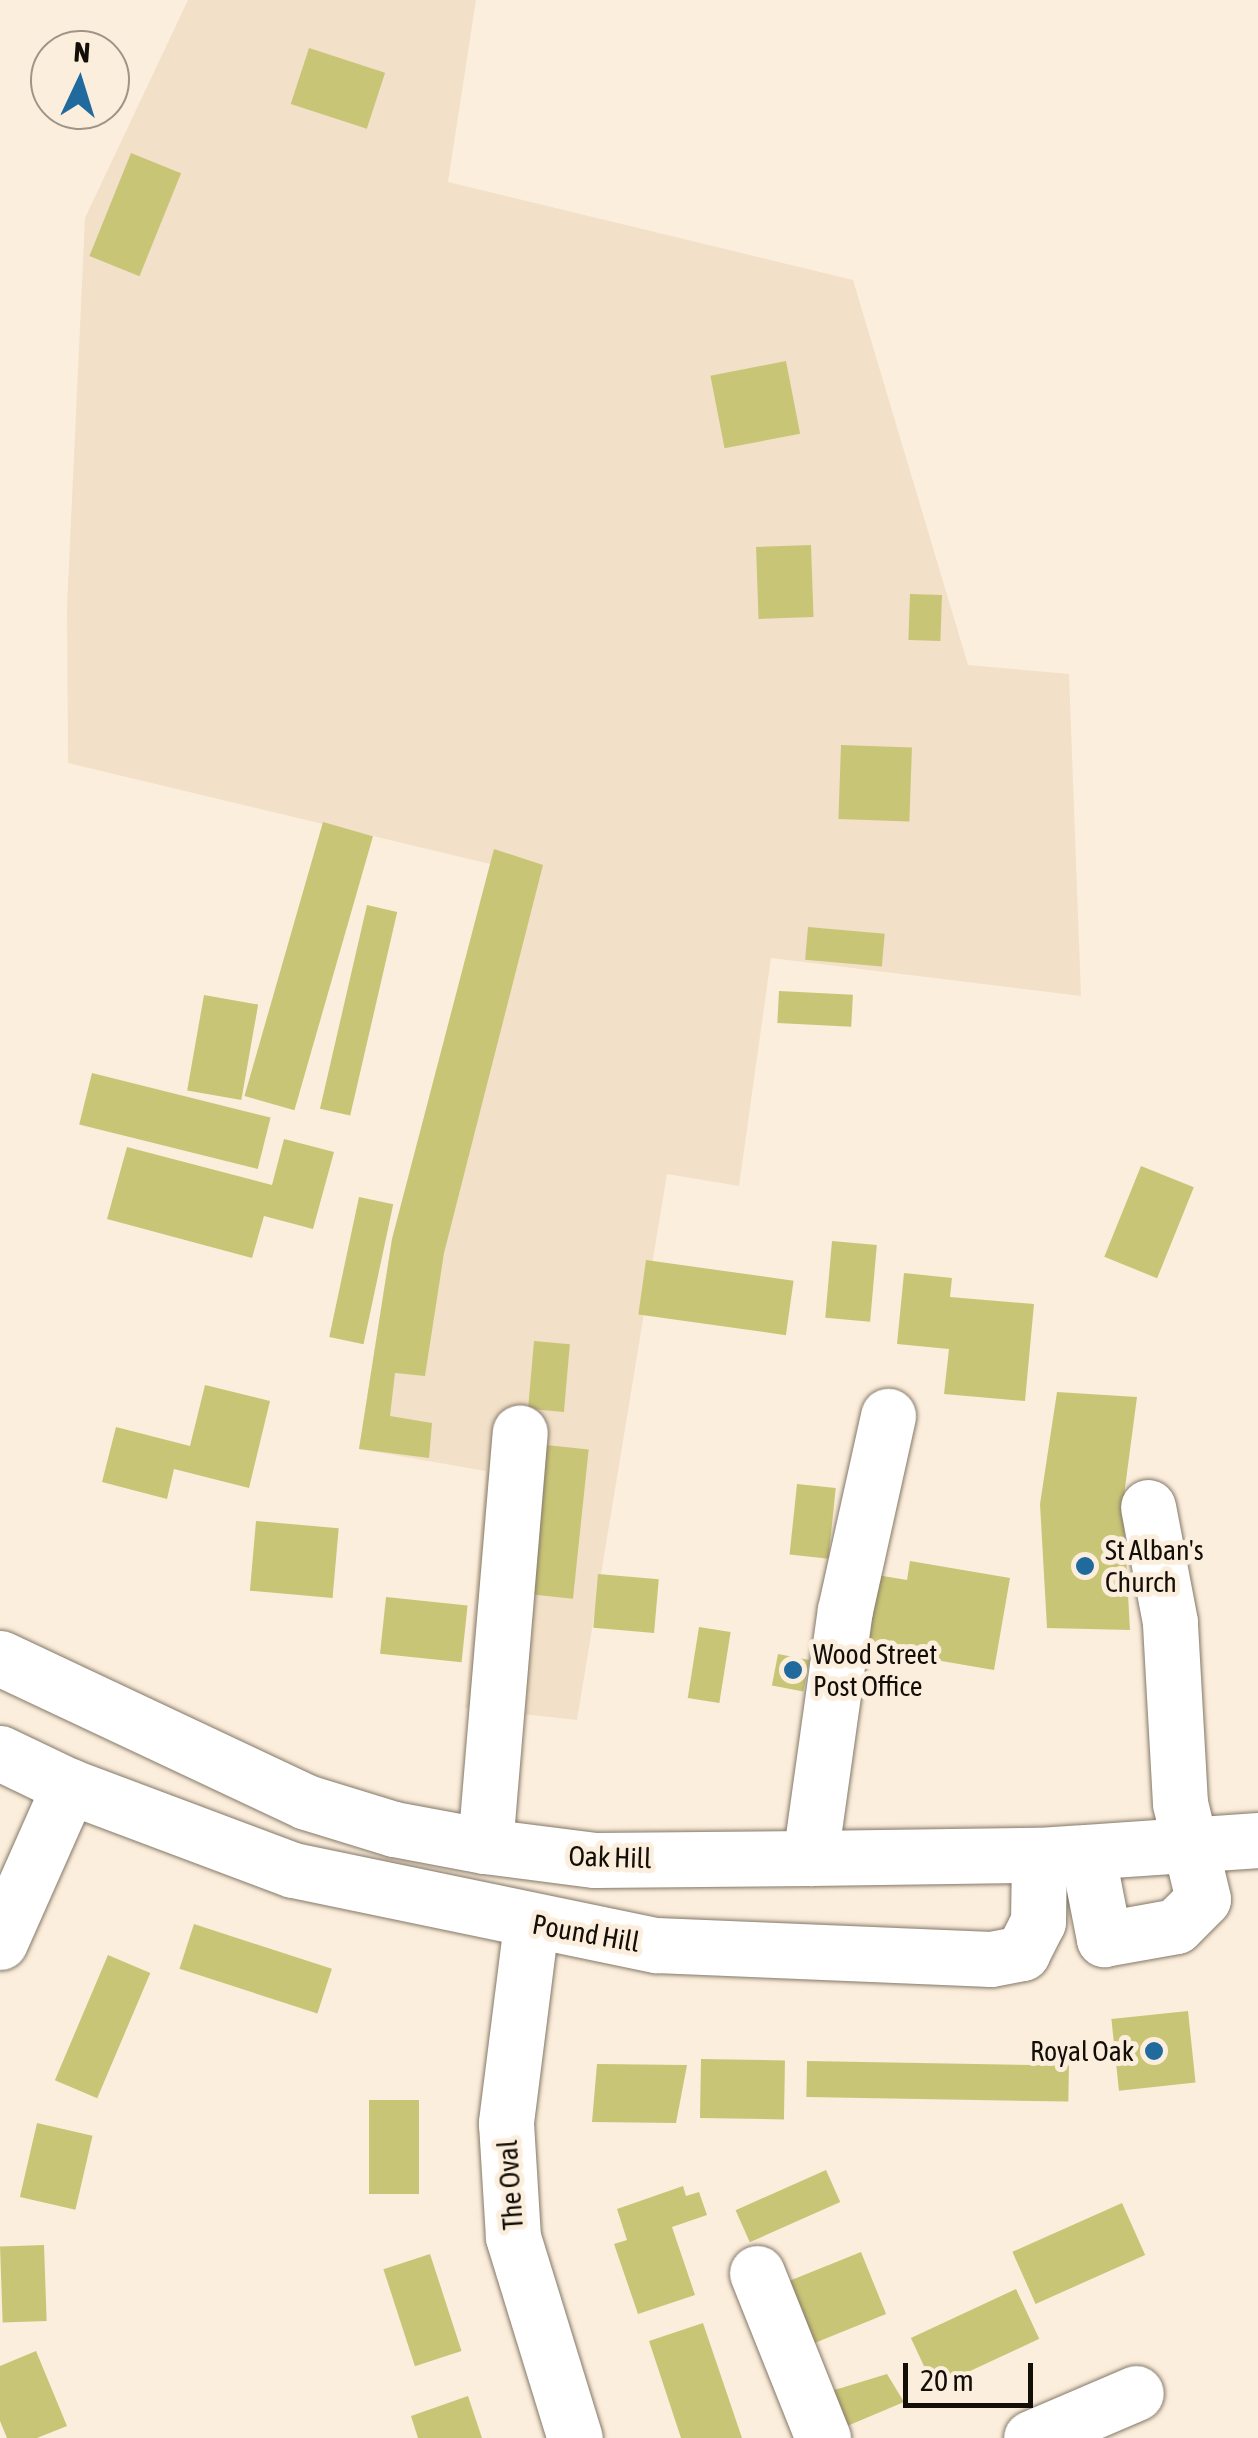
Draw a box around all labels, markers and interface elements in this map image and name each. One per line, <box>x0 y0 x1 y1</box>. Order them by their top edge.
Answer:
north arrow <box>30 30 130 130</box>
text: N <box>73 36 91 69</box>
place label: St Alban's Church <box>1105 1533 1204 1599</box>
marker: St Alban's Church <box>1074 1555 1096 1577</box>
place label: Wood Street Post Office <box>813 1637 937 1703</box>
marker: Wood Street Post Office <box>782 1659 804 1681</box>
street label: Oak Hill <box>568 1839 652 1875</box>
street label: Pound Hill <box>530 1907 642 1959</box>
place label: Royal Oak <box>1030 2034 1134 2068</box>
marker: Royal Oak <box>1143 2040 1165 2062</box>
street label: The Oval <box>490 2139 530 2231</box>
scale bar <box>908 2343 1038 2405</box>
text: 20 m <box>920 2363 974 2397</box>

